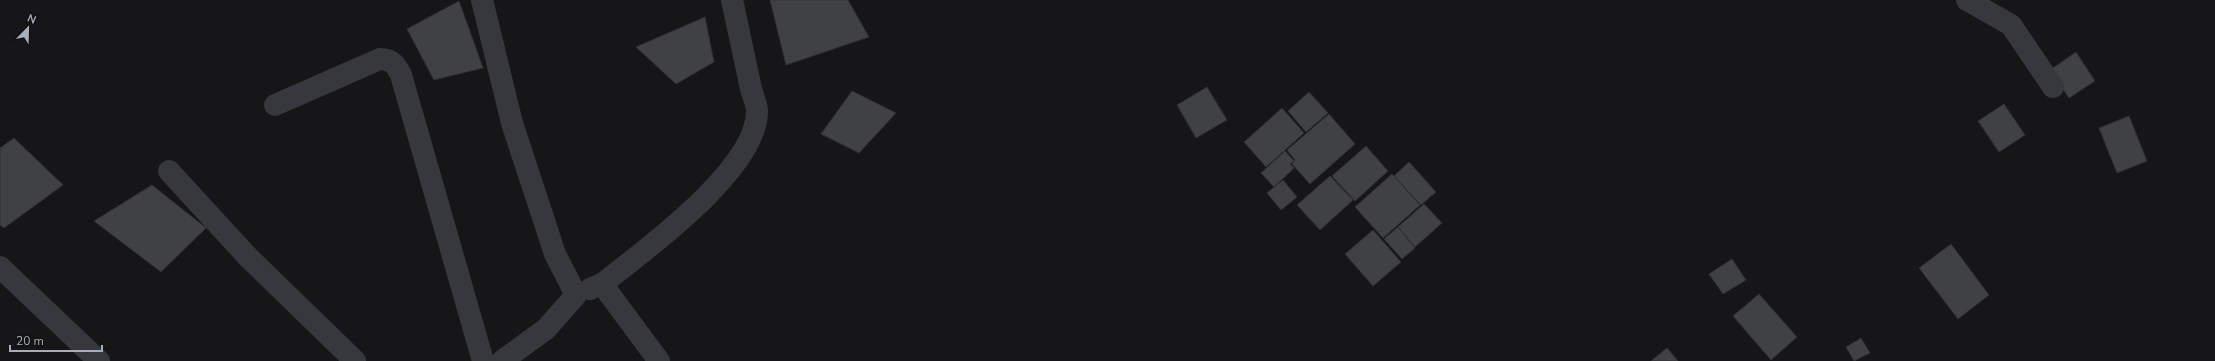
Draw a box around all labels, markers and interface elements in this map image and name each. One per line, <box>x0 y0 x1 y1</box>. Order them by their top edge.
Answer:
north arrow <box>8 8 48 48</box>
text: N <box>25 11 38 28</box>
scale bar <box>10 327 102 353</box>
text: 20 m <box>16 333 44 349</box>

